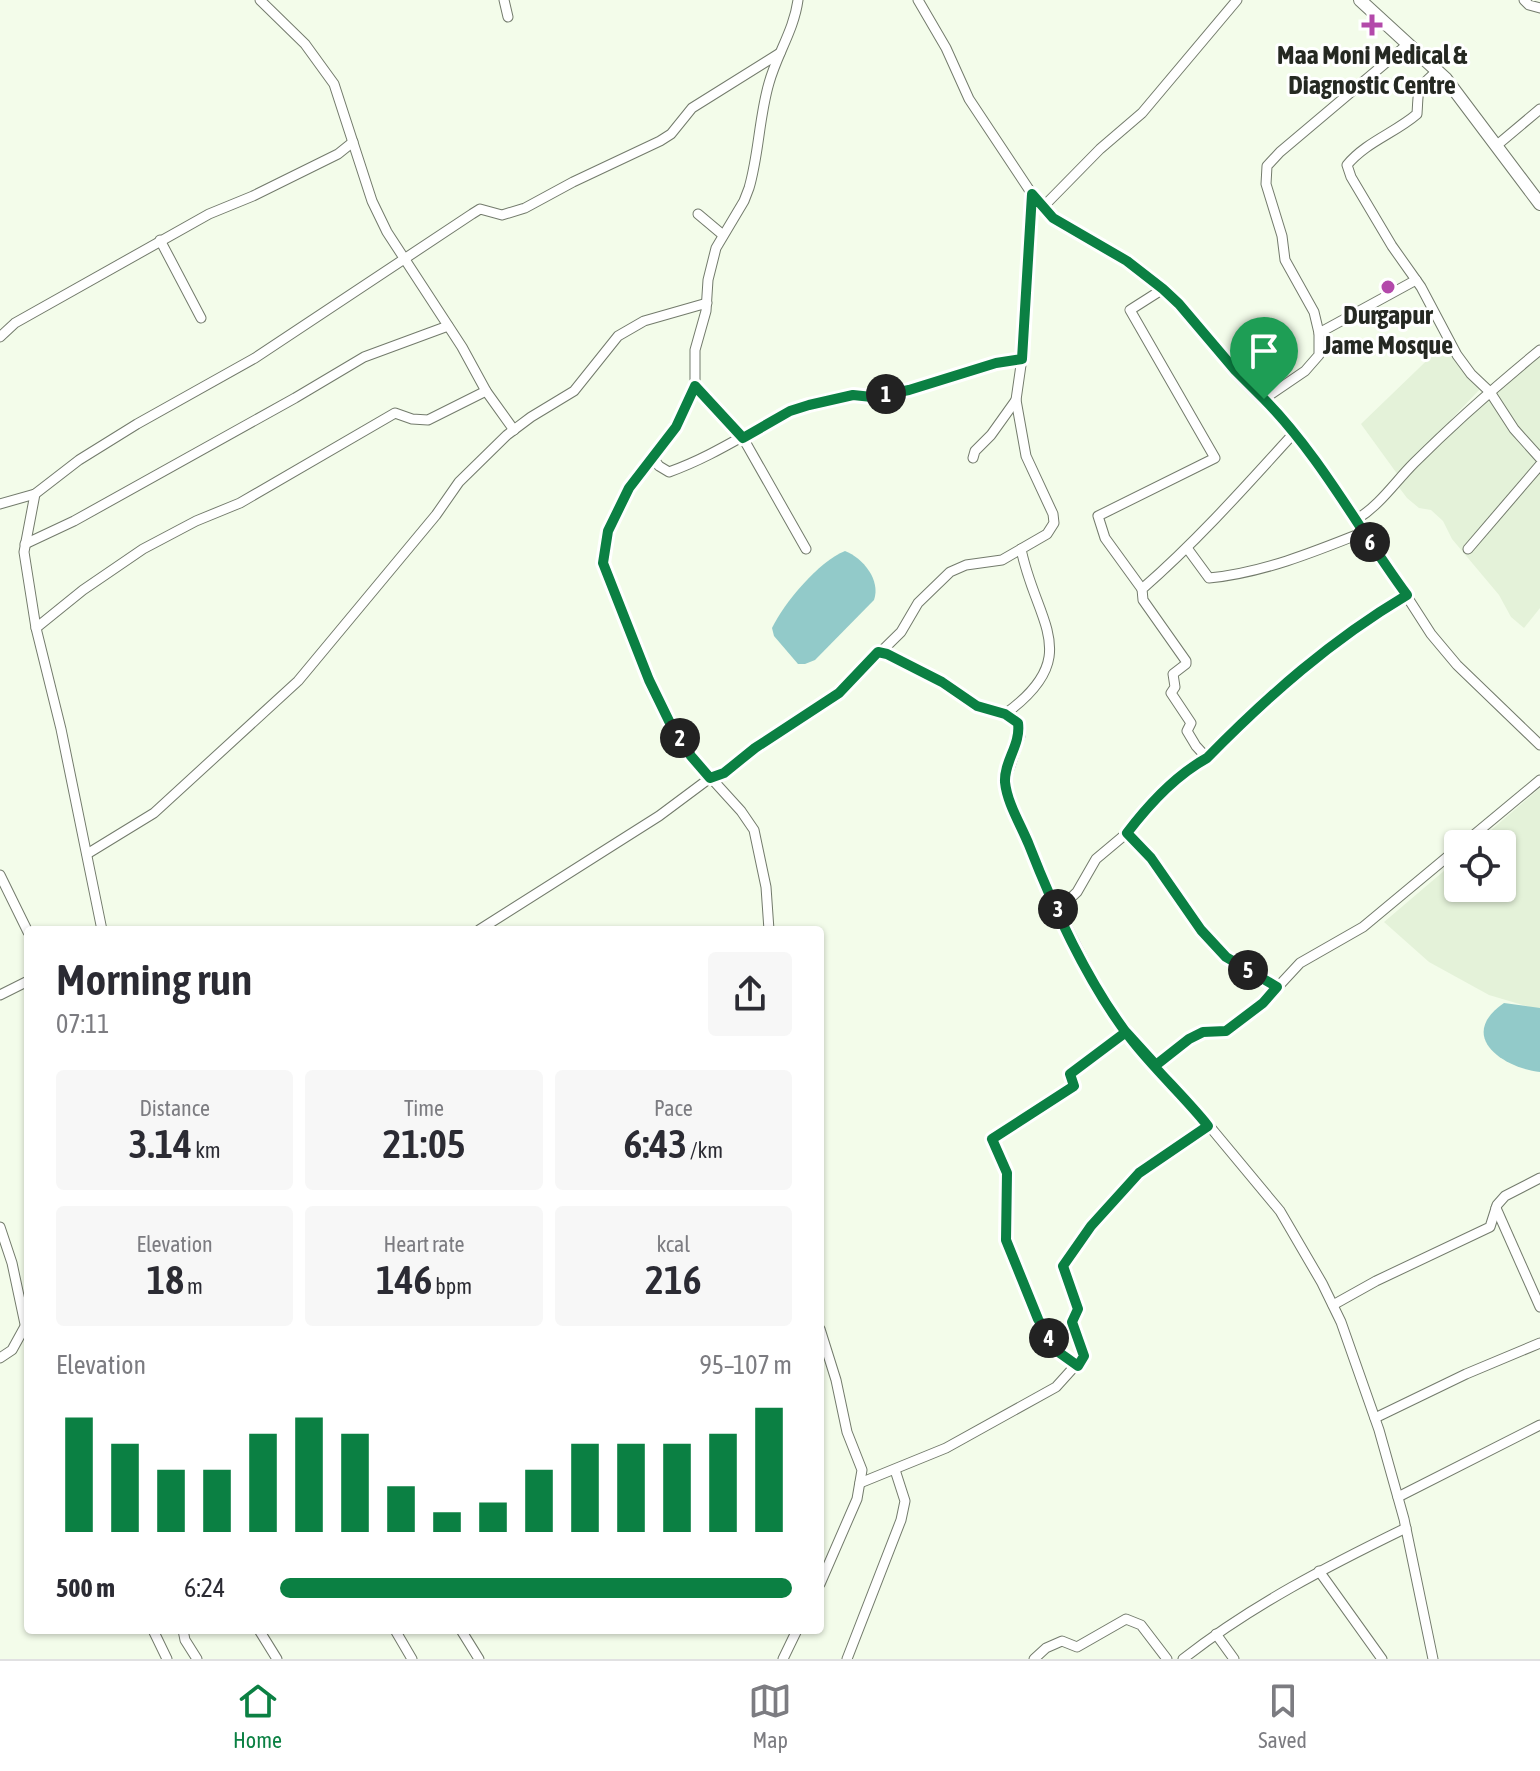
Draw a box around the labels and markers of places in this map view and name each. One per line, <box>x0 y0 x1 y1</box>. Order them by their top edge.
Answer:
marker: Maa Moni Medical & Diagnostic Centre <box>1361 14 1383 36</box>
place label: Maa Moni Medical & Diagnostic Centre <box>1277 40 1467 100</box>
marker: Durgapur Jame Mosque <box>1379 278 1397 296</box>
place label: Durgapur Jame Mosque <box>1322 300 1453 360</box>
pin <box>1230 317 1298 399</box>
pin: 1 <box>866 374 906 414</box>
pin: 6 <box>1350 522 1390 562</box>
pin: 2 <box>660 718 700 758</box>
pin: 3 <box>1038 889 1078 929</box>
pin: 5 <box>1228 950 1268 990</box>
pin: 4 <box>1029 1318 1069 1358</box>

